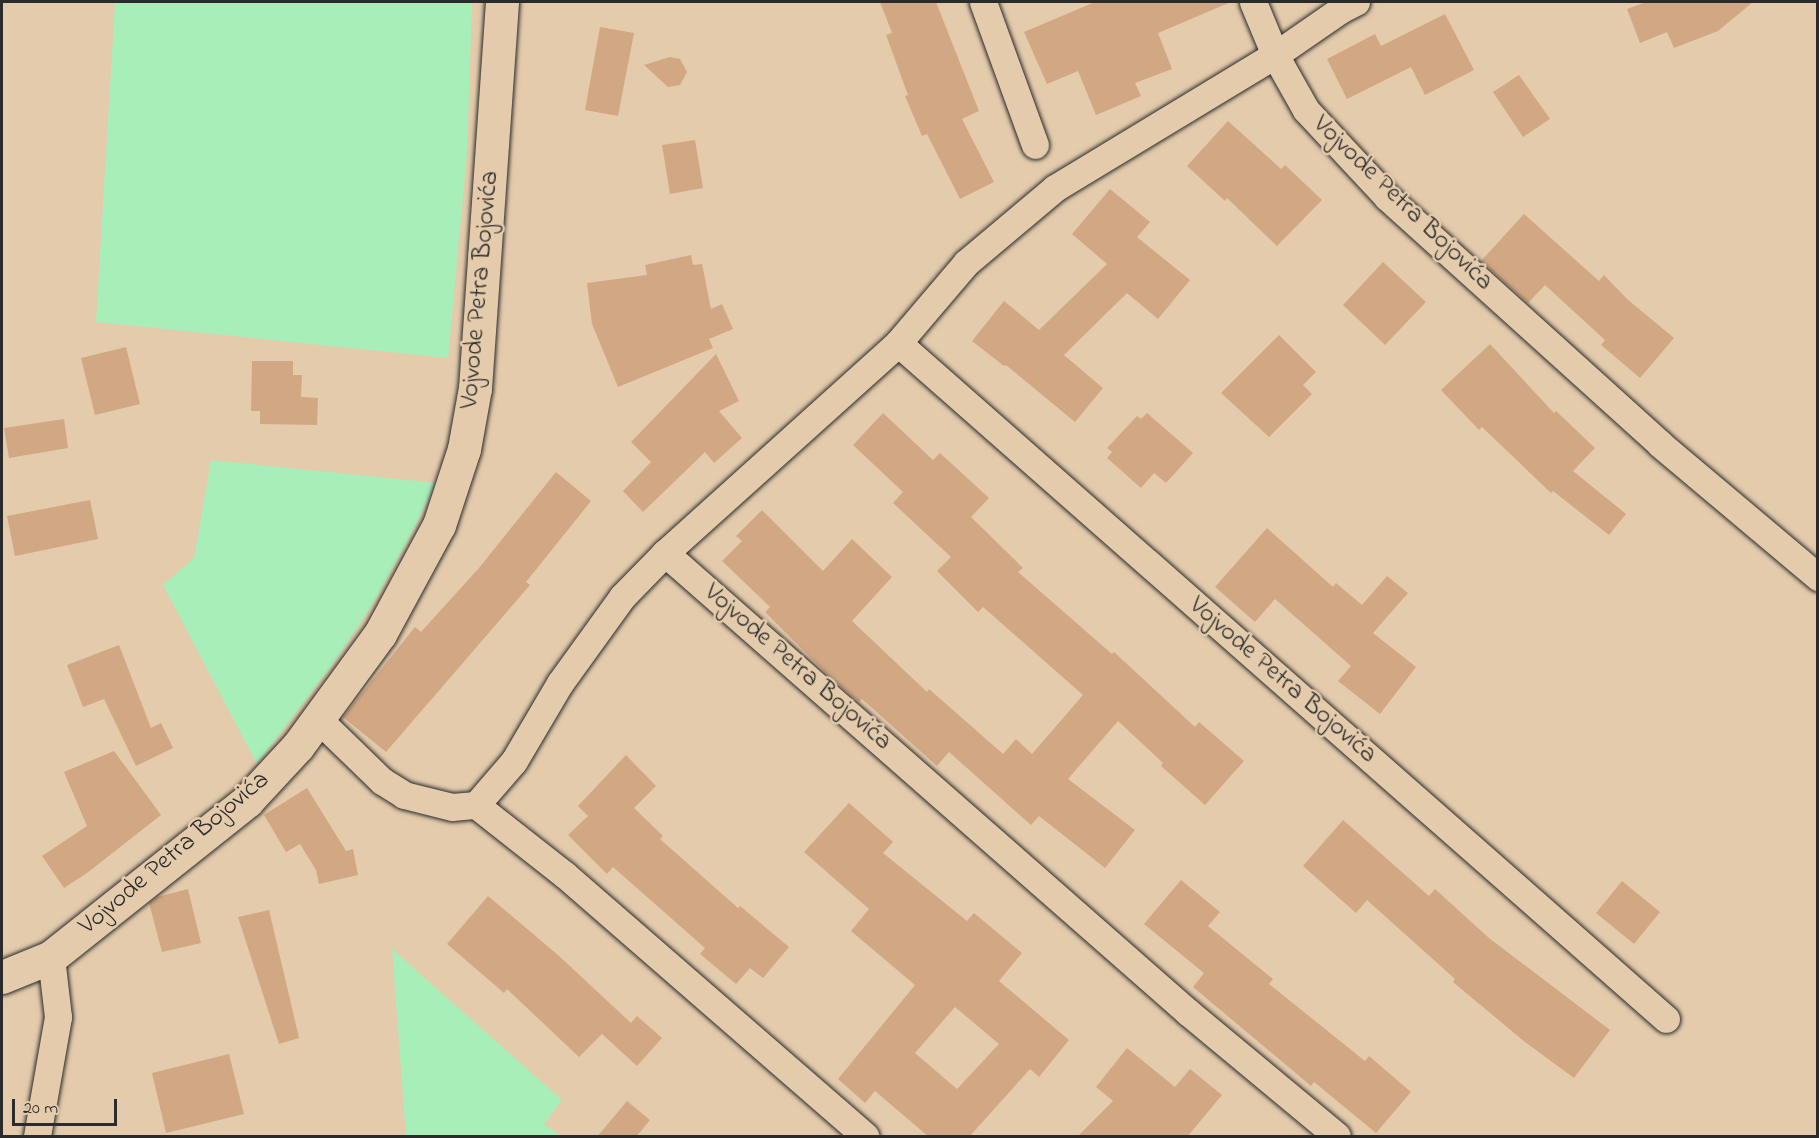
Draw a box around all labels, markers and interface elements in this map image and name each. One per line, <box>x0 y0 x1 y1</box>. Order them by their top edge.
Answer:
street label: Vojvode Petra Bojovića <box>1305 110 1499 298</box>
street label: Vojvode Petra Bojovića <box>455 170 507 410</box>
street label: Vojvode Petra Bojovića <box>697 578 897 758</box>
street label: Vojvode Petra Bojovića <box>1182 591 1382 771</box>
street label: Vojvode Petra Bojovića <box>74 765 276 943</box>
scale bar <box>15 1087 120 1125</box>
text: 20 m <box>23 1096 58 1122</box>

